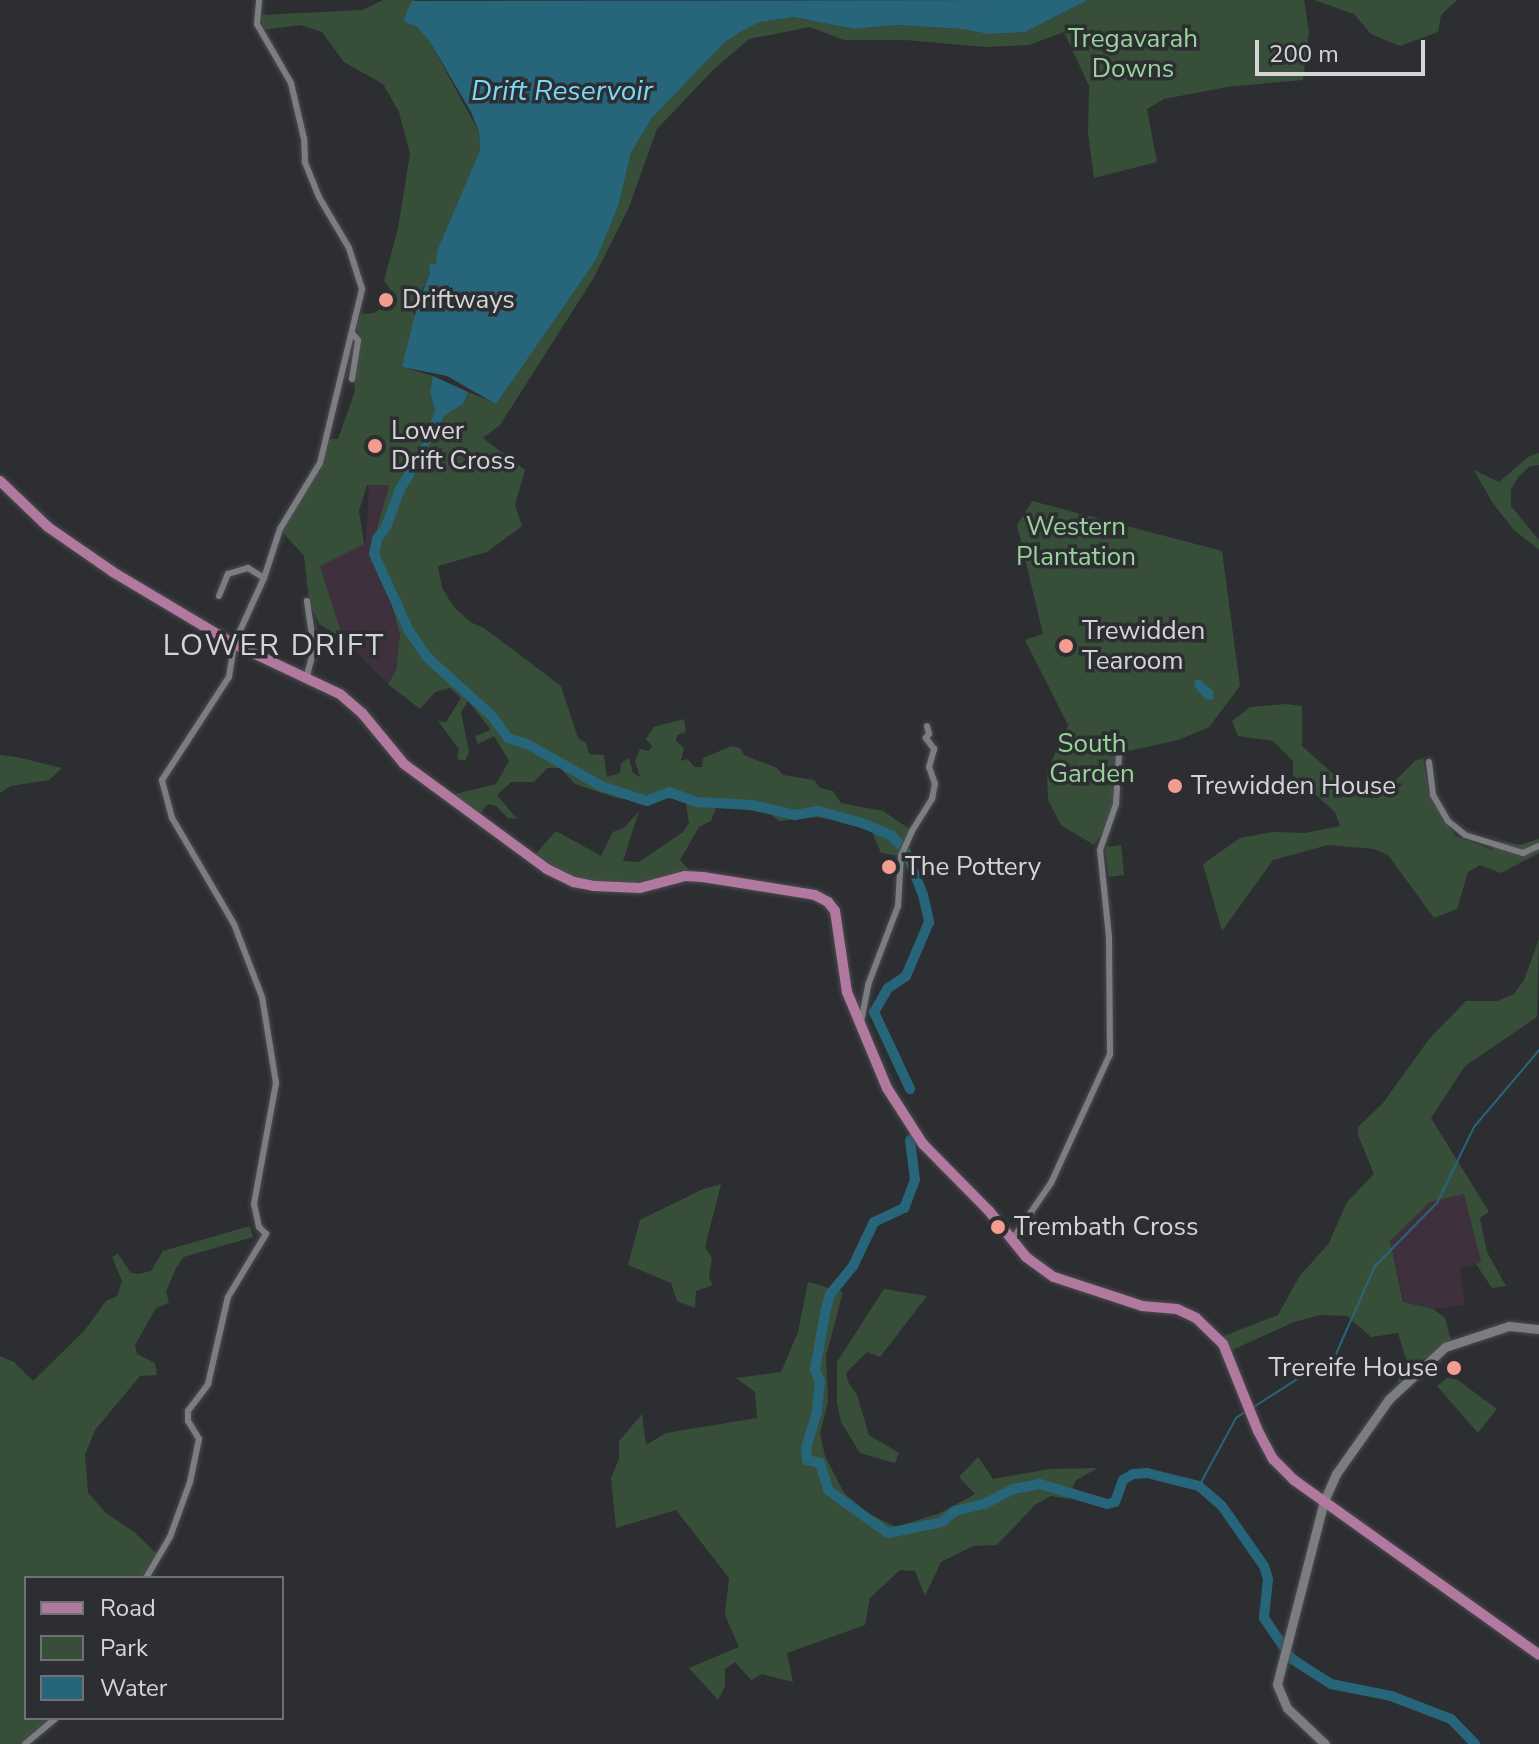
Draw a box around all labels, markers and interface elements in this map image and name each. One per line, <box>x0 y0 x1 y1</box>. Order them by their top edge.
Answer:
park label: Tregavarah Downs <box>1068 23 1198 84</box>
scale bar <box>1259 24 1429 74</box>
text: 200 m <box>1269 38 1339 70</box>
water label: Drift Reservoir <box>471 74 653 108</box>
place label: Driftways <box>402 284 515 316</box>
marker: Driftways <box>377 291 395 309</box>
place label: Lower Drift Cross <box>391 415 516 476</box>
marker: Lower Drift Cross <box>366 437 384 455</box>
park label: Western Plantation <box>1016 511 1136 572</box>
place label: Trewidden Tearoom <box>1082 615 1205 676</box>
district label: LOWER DRIFT <box>163 628 385 664</box>
marker: Trewidden Tearoom <box>1057 637 1075 655</box>
park label: South Garden <box>1049 728 1135 790</box>
place label: Trewidden House <box>1191 770 1396 802</box>
marker: Trewidden House <box>1166 777 1184 795</box>
place label: The Pottery <box>905 851 1041 883</box>
marker: The Pottery <box>880 858 898 876</box>
place label: Trembath Cross <box>1014 1211 1198 1243</box>
marker: Trembath Cross <box>989 1218 1007 1236</box>
place label: Trereife House <box>1268 1352 1438 1384</box>
marker: Trereife House <box>1445 1359 1463 1377</box>
legend <box>24 1576 284 1720</box>
text: Road <box>100 1592 156 1624</box>
text: Park <box>100 1632 148 1664</box>
text: Water <box>100 1672 167 1704</box>

